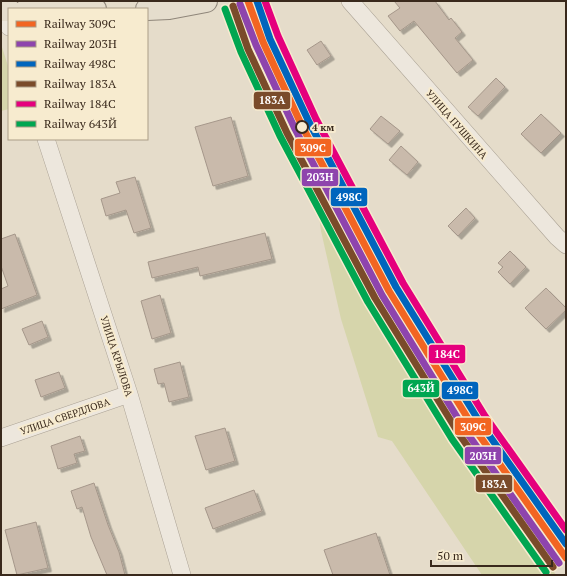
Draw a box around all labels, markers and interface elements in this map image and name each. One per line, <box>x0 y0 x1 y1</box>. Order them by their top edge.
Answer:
legend <box>8 8 148 140</box>
text: Railway 309С <box>44 16 116 31</box>
text: Railway 203Н <box>44 36 117 51</box>
text: Railway 498С <box>44 56 116 71</box>
text: Railway 183А <box>44 76 117 91</box>
street label: УЛИЦА ПУШКИНА <box>423 87 490 162</box>
line badge: 183А <box>253 91 291 110</box>
text: 183А <box>259 93 286 107</box>
text: Railway 184С <box>44 96 116 111</box>
text: Railway 643Й <box>44 116 117 131</box>
marker: 4 км <box>295 120 309 134</box>
place label: 4 км <box>312 121 334 134</box>
line badge: 309С <box>294 138 332 157</box>
text: 309С <box>300 141 326 155</box>
line badge: 203Н <box>301 168 339 187</box>
text: 203Н <box>306 170 334 184</box>
line badge: 498С <box>330 187 368 207</box>
text: 498С <box>336 190 362 204</box>
street label: УЛИЦА КРЫЛОВА <box>97 314 136 398</box>
line badge: 184С <box>428 344 466 364</box>
text: 184С <box>434 347 460 361</box>
line badge: 643Й <box>402 379 440 398</box>
text: 643Й <box>407 381 435 395</box>
line badge: 498С <box>441 381 479 400</box>
text: 498С <box>447 383 473 397</box>
street label: УЛИЦА СВЕРДЛОВА <box>19 395 112 438</box>
line badge: 309С <box>454 417 492 436</box>
text: 309С <box>460 420 486 434</box>
line badge: 203Н <box>464 446 502 465</box>
text: 203Н <box>469 449 497 463</box>
line badge: 183А <box>475 474 513 493</box>
text: 183А <box>481 477 508 491</box>
scale bar <box>431 542 552 568</box>
text: 50 m <box>437 548 464 563</box>

